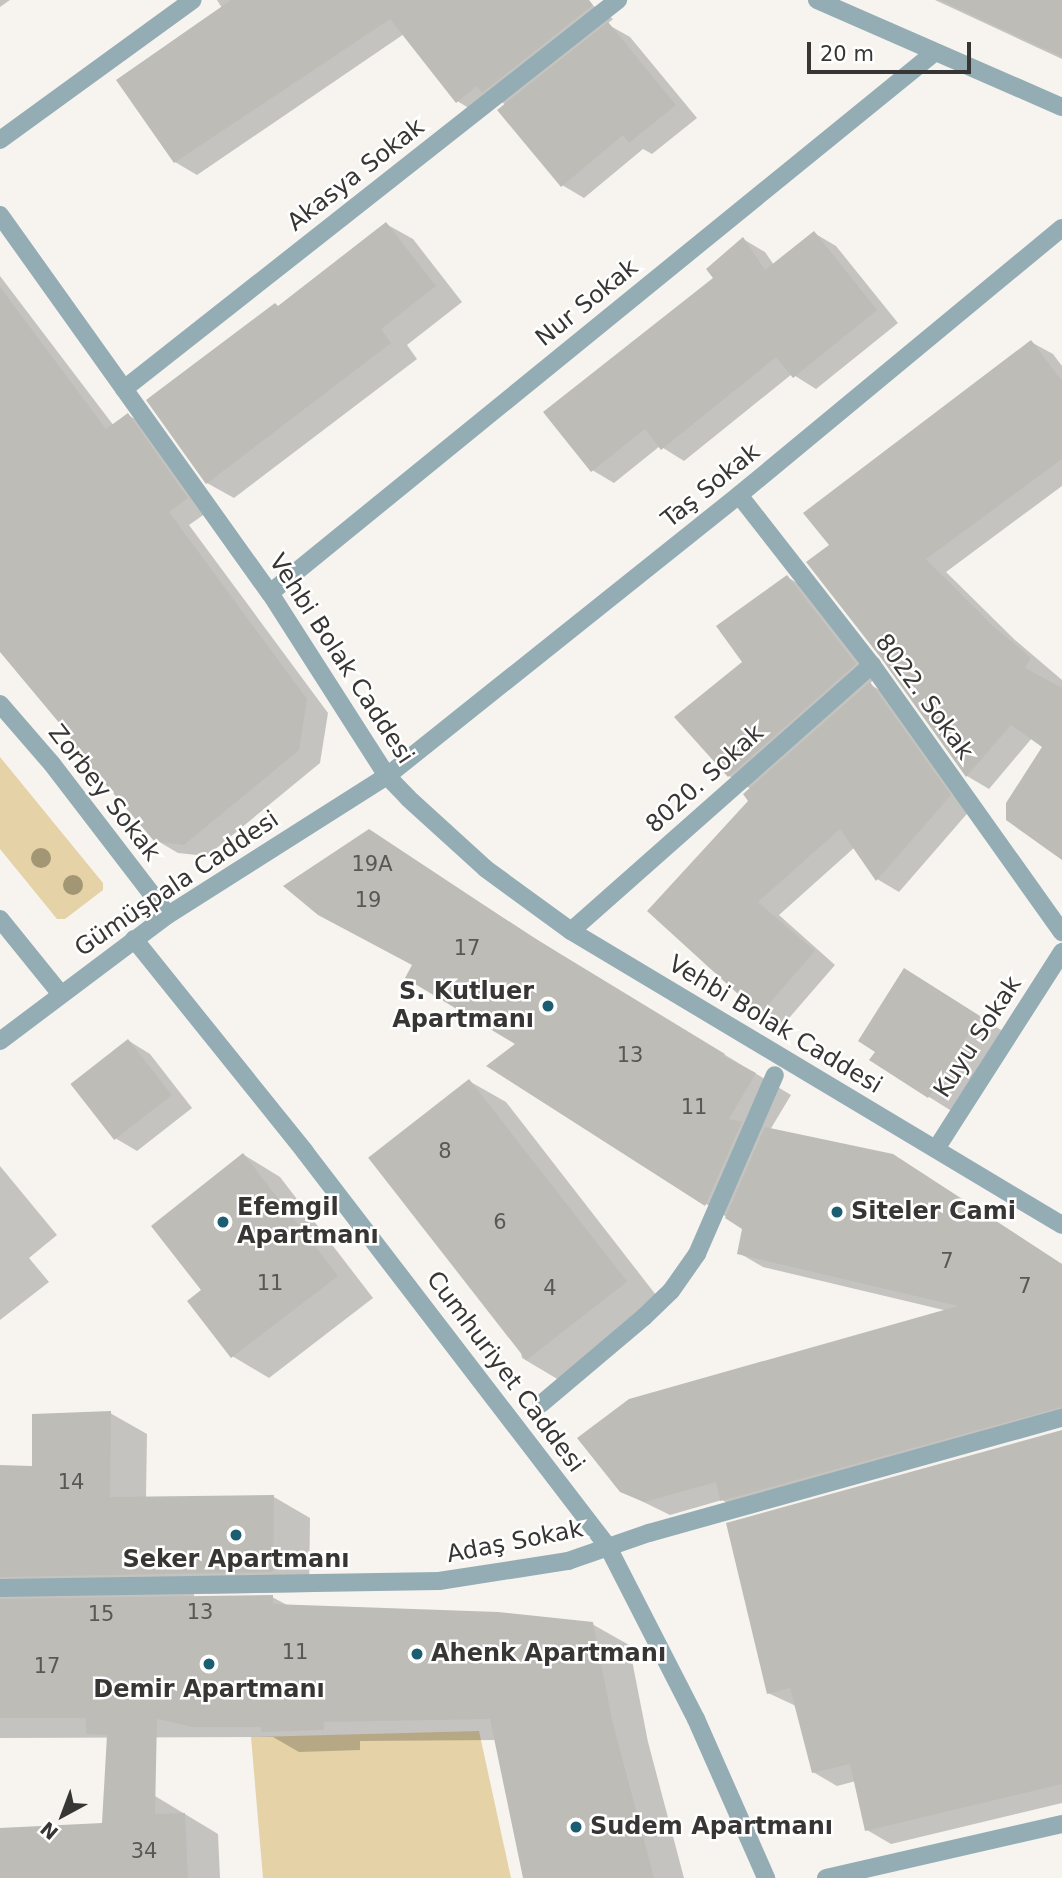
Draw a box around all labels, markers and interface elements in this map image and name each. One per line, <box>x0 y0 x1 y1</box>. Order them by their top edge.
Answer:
scale bar <box>810 28 974 72</box>
text: 20 m <box>820 42 874 66</box>
street label: Akasya Sokak <box>282 113 430 237</box>
street label: Nur Sokak <box>530 253 644 353</box>
street label: Taş Sokak <box>656 438 766 534</box>
street label: Vehbi Bolak Caddesi <box>262 549 420 769</box>
street label: 8022. Sokak <box>869 629 979 765</box>
street label: Zorbey Sokak <box>42 719 166 867</box>
street label: 8020. Sokak <box>640 719 770 839</box>
street label: Gümüşpala Caddesi <box>70 805 284 963</box>
house number: 19A <box>351 851 393 877</box>
house number: 19 <box>355 887 381 913</box>
house number: 17 <box>454 935 480 961</box>
street label: Vehbi Bolak Caddesi <box>663 950 887 1100</box>
street label: Kuyu Sokak <box>928 971 1028 1103</box>
place label: S. Kutluer Apartmanı <box>392 978 534 1034</box>
marker: S. Kutluer Apartmanı <box>540 998 556 1014</box>
house number: 13 <box>617 1042 643 1068</box>
house number: 11 <box>681 1094 707 1120</box>
house number: 8 <box>438 1138 452 1164</box>
place label: Efemgil Apartmanı <box>237 1194 379 1250</box>
place label: Siteler Cami <box>851 1198 1016 1226</box>
marker: Siteler Cami <box>829 1204 845 1220</box>
house number: 6 <box>493 1209 507 1235</box>
marker: Efemgil Apartmanı <box>215 1214 231 1230</box>
house number: 7 <box>940 1248 954 1274</box>
street label: Cumhuriyet Caddesi <box>420 1266 590 1478</box>
house number: 11 <box>257 1270 283 1296</box>
house number: 7 <box>1018 1273 1032 1299</box>
house number: 4 <box>543 1275 557 1301</box>
house number: 14 <box>58 1469 84 1495</box>
street label: Adaş Sokak <box>444 1515 586 1569</box>
marker: Seker Apartmanı <box>228 1527 244 1543</box>
place label: Seker Apartmanı <box>122 1546 350 1574</box>
house number: 13 <box>187 1599 213 1625</box>
house number: 15 <box>88 1601 114 1627</box>
house number: 11 <box>282 1639 308 1665</box>
place label: Ahenk Apartmanı <box>431 1640 666 1668</box>
marker: Ahenk Apartmanı <box>409 1646 425 1662</box>
house number: 17 <box>34 1653 60 1679</box>
marker: Demir Apartmanı <box>201 1656 217 1672</box>
place label: Demir Apartmanı <box>93 1676 325 1704</box>
north arrow <box>28 1780 98 1850</box>
place label: Sudem Apartmanı <box>590 1813 833 1841</box>
text: N <box>36 1817 62 1844</box>
marker: Sudem Apartmanı <box>568 1819 584 1835</box>
house number: 34 <box>131 1838 157 1864</box>

